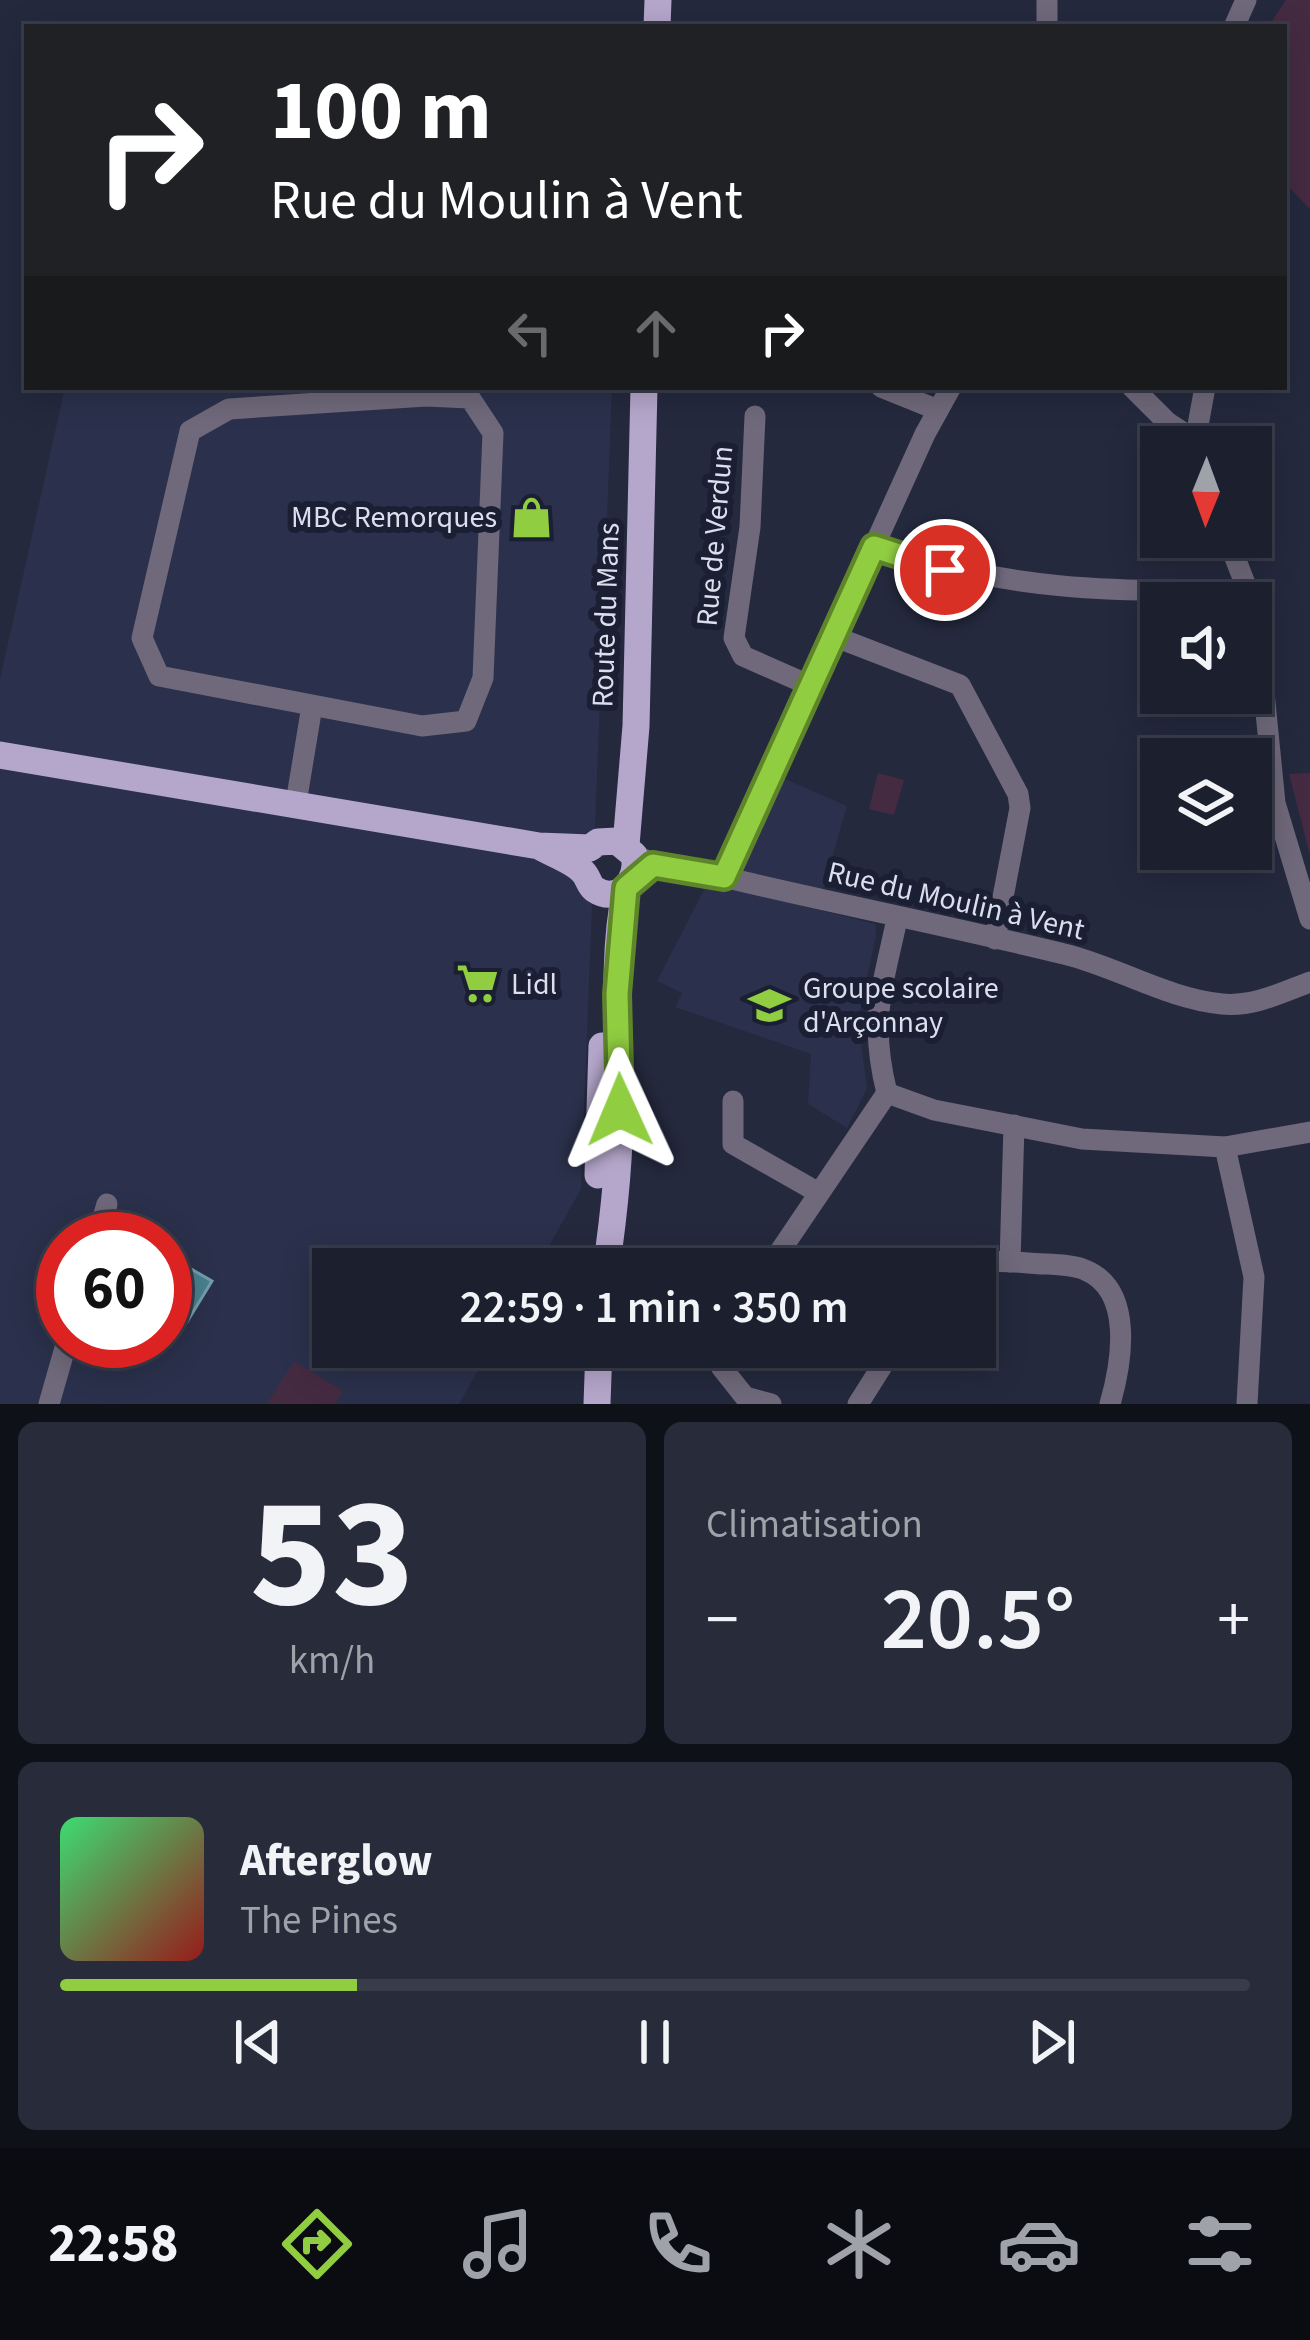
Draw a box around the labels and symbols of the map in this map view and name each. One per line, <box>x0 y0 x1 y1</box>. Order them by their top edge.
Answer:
north arrow <box>1140 426 1272 558</box>
street label: Rue de Verdun <box>686 444 744 628</box>
shop icon: MBC Remorques <box>508 494 554 540</box>
place label: MBC Remorques <box>291 496 497 539</box>
pin <box>894 519 996 621</box>
street label: Route du Mans <box>581 522 631 708</box>
street label: Rue du Moulin à Vent <box>823 851 1089 951</box>
supermarket icon: Lidl <box>454 961 500 1007</box>
place label: Lidl <box>511 963 557 1006</box>
place label: Groupe scolaire d'Arçonnay <box>803 967 999 1044</box>
school or university icon: Groupe scolaire d'Arçonnay <box>746 982 792 1028</box>
position arrow <box>557 1047 683 1173</box>
speed limit sign: 60 <box>36 1212 192 1368</box>

